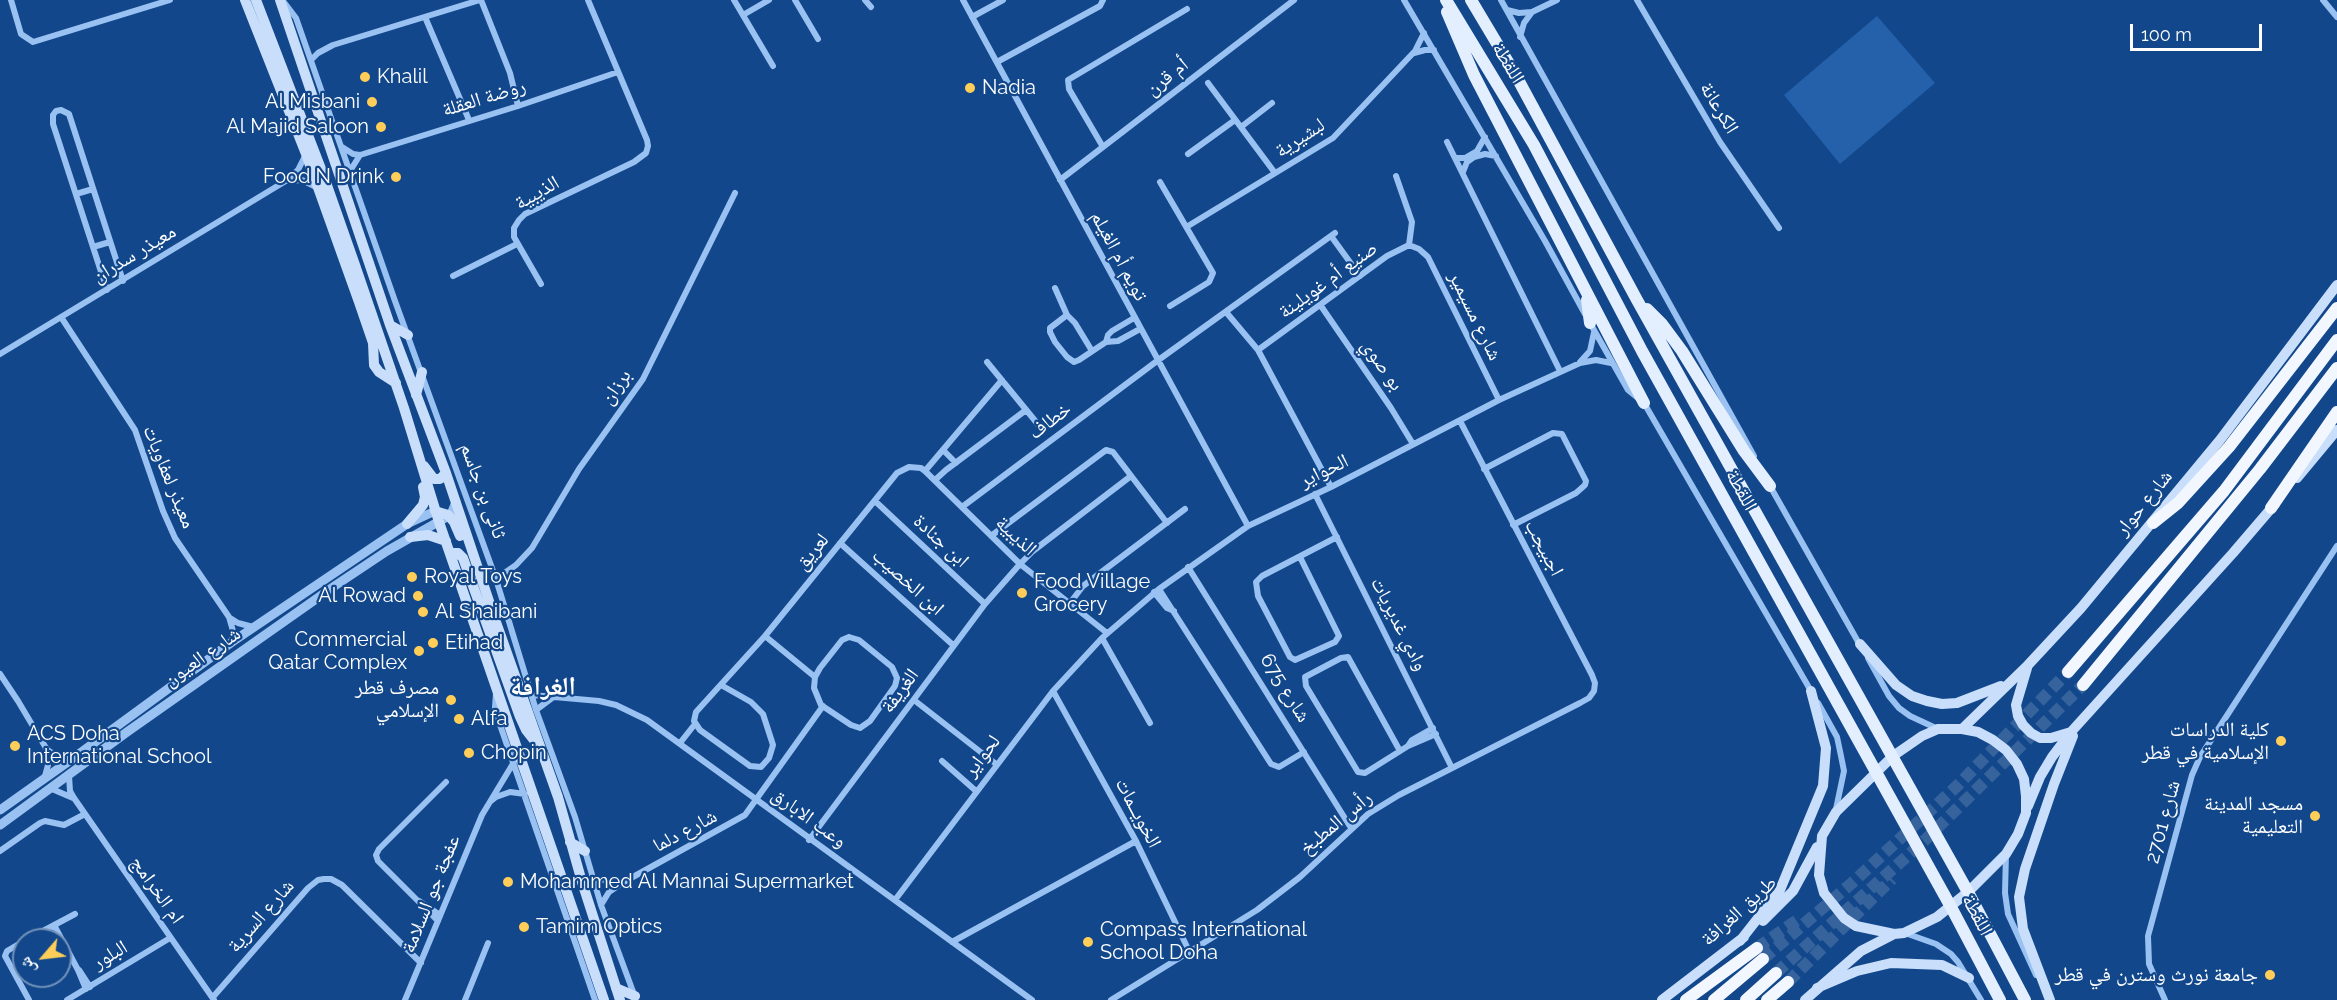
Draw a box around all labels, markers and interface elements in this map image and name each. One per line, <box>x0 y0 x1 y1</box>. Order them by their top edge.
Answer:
scale bar <box>2133 12 2265 50</box>
text: 100 m <box>2141 24 2192 45</box>
street label: اللقطة <box>1487 38 1529 88</box>
street label: أم قرن <box>1141 53 1193 101</box>
place label: Khalil <box>377 65 428 89</box>
marker: Khalil <box>358 70 372 84</box>
street label: روضة العقلة <box>439 74 529 122</box>
place label: Nadia <box>982 76 1036 100</box>
street label: الكرعانة <box>1694 78 1744 138</box>
marker: Nadia <box>963 81 977 95</box>
place label: Al Misbani <box>265 90 360 114</box>
marker: Al Misbani <box>365 95 379 109</box>
street label: لبشيرية <box>1271 113 1329 163</box>
place label: Al Majid Saloon <box>226 115 369 139</box>
marker: Al Majid Saloon <box>374 120 388 134</box>
place label: Food N Drink <box>263 165 384 189</box>
marker: Food N Drink <box>389 170 403 184</box>
street label: الذيبية <box>510 171 564 215</box>
street label: تويم أم الغيلم <box>1085 207 1153 305</box>
street label: معيذر سدران <box>88 220 180 288</box>
street label: صنيع أم غويلينة <box>1274 236 1382 324</box>
street label: شارع مسيمير <box>1443 267 1507 365</box>
street label: بو صوي <box>1356 335 1408 395</box>
street label: برزان <box>595 365 637 409</box>
street label: خطاف <box>1024 397 1076 445</box>
street label: معيذر لعفاويات <box>137 422 201 532</box>
street label: ثانى بن جاسم <box>455 440 511 542</box>
street label: الحواير <box>1296 449 1352 493</box>
street label: اللقطة <box>1720 465 1762 515</box>
street label: شارع حوار <box>2110 465 2178 541</box>
street label: ابن جنادة <box>908 509 974 573</box>
street label: الذيبية <box>990 511 1042 561</box>
street label: اجبيجب <box>1519 516 1569 580</box>
street label: لعريق <box>790 529 834 575</box>
street label: ابن الخصيب <box>867 543 949 621</box>
place label: Royal Toys <box>424 565 522 589</box>
marker: Royal Toys <box>405 570 419 584</box>
place label: Food Village Grocery <box>1034 570 1150 617</box>
street label: وادي غديريات <box>1365 573 1433 675</box>
place label: Al Rowad <box>318 584 406 608</box>
marker: Food Village Grocery <box>1015 586 1029 600</box>
marker: Al Rowad <box>411 589 425 603</box>
place label: Al Shaibani <box>435 600 537 624</box>
marker: Al Shaibani <box>416 605 430 619</box>
street label: شارع العيون <box>159 622 245 692</box>
place label: Commercial Qatar Complex <box>268 628 407 675</box>
place label: Etihad <box>445 631 503 655</box>
marker: Etihad <box>426 636 440 650</box>
marker: Commercial Qatar Complex <box>412 644 426 658</box>
street label: شارع 675 <box>1255 649 1315 727</box>
street label: الغريفة <box>876 664 924 718</box>
district label: الغرافة <box>510 671 576 703</box>
place label: مصرف قطر الإسلامي <box>355 676 439 723</box>
marker: مصرف قطر الإسلامي <box>444 693 458 707</box>
place label: Alfa <box>471 707 507 731</box>
marker: Alfa <box>452 712 466 726</box>
place label: كلية الدراسات الإسلامية في قطر <box>2142 718 2269 765</box>
place label: ACS Doha International School <box>27 722 211 769</box>
street label: لحواير <box>958 730 1006 782</box>
marker: كلية الدراسات الإسلامية في قطر <box>2274 734 2288 748</box>
marker: ACS Doha International School <box>8 739 22 753</box>
place label: Chopin <box>481 741 547 765</box>
marker: Chopin <box>462 746 476 760</box>
street label: الخويــمات <box>1110 774 1166 852</box>
street label: شارع 2701 <box>2140 778 2186 866</box>
street label: وعب الابارق <box>767 783 851 853</box>
street label: رأس المطبخ <box>1295 786 1377 860</box>
place label: مسجد المدينة التعليمية <box>2204 792 2303 839</box>
street label: شارع دلما <box>649 804 721 858</box>
marker: مسجد المدينة التعليمية <box>2308 809 2322 823</box>
street label: عفجة جو السلامة <box>396 832 466 956</box>
street label: ام الخرامج <box>125 851 189 929</box>
place label: Mohammed Al Mannai Supermarket <box>520 870 854 894</box>
street label: طريق الغرافة <box>1696 871 1782 951</box>
street label: شارع السرية <box>223 874 299 958</box>
marker: Mohammed Al Mannai Supermarket <box>501 875 515 889</box>
street label: اللقطة <box>1956 890 1998 940</box>
place label: Tamim Optics <box>536 915 662 939</box>
place label: Compass International School Doha <box>1100 918 1307 965</box>
marker: Tamim Optics <box>517 920 531 934</box>
north arrow <box>12 928 72 988</box>
street label: البلور <box>88 935 132 975</box>
marker: Compass International School Doha <box>1081 935 1095 949</box>
text: ش <box>15 954 40 978</box>
place label: جامعة نورث وسترن في قطر <box>2055 963 2258 987</box>
marker: جامعة نورث وسترن في قطر <box>2263 968 2277 982</box>

